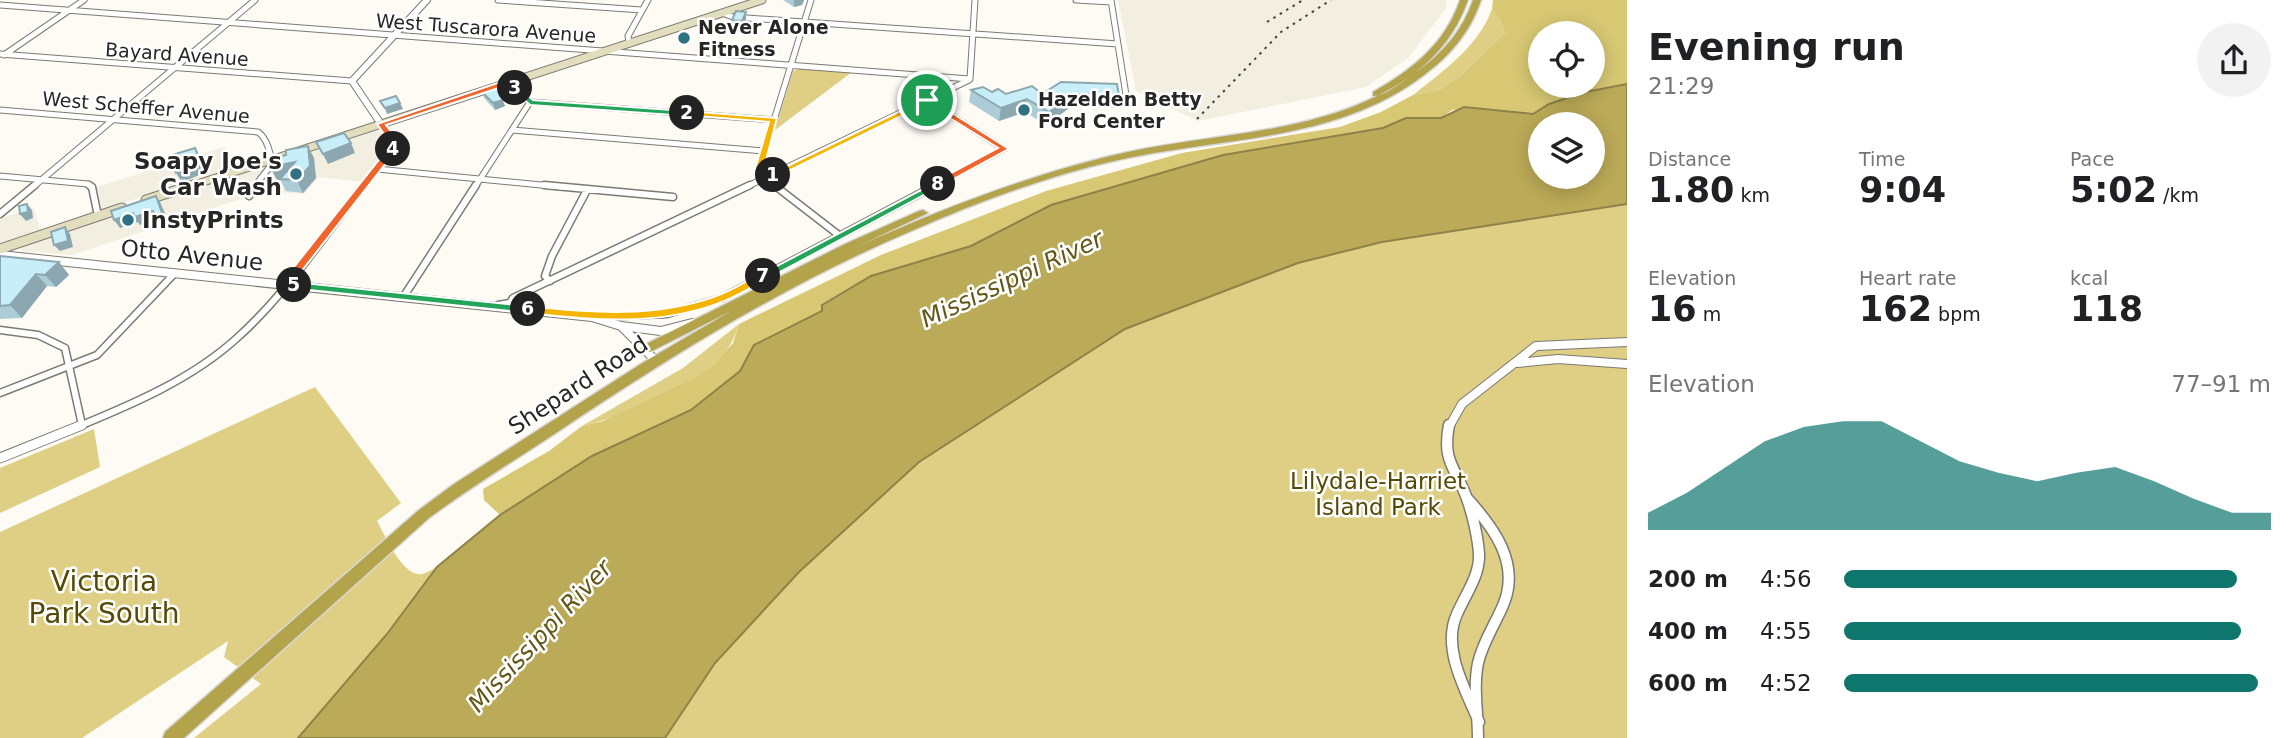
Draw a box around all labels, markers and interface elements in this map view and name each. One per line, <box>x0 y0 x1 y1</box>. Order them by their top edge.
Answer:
street label: West Tuscarora Avenue <box>375 9 597 47</box>
place label: Never Alone Fitness <box>698 16 829 60</box>
map controls <box>1528 21 1605 189</box>
button: locate <box>1528 21 1605 98</box>
button: share <box>2197 23 2271 97</box>
text: Evening run <box>1648 25 1905 69</box>
marker: Never Alone Fitness <box>676 30 692 46</box>
street label: Bayard Avenue <box>105 38 249 70</box>
pin: 3 <box>498 70 532 106</box>
pin <box>897 70 957 130</box>
text: 21:29 <box>1648 73 1714 99</box>
text: 3 <box>508 76 521 98</box>
icon: arrive <box>908 81 946 119</box>
street label: West Scheffer Avenue <box>41 87 251 127</box>
place label: Hazelden Betty Ford Center <box>1038 88 1202 132</box>
pin: 2 <box>670 96 704 130</box>
text: 2 <box>680 101 693 123</box>
marker: Hazelden Betty Ford Center <box>1016 102 1032 118</box>
button: layers <box>1528 112 1605 189</box>
pin: 4 <box>376 132 410 166</box>
text: 4 <box>386 137 399 159</box>
place label: Soapy Joe's Car Wash <box>134 148 282 200</box>
text: Distance <box>1648 148 1731 170</box>
text: Time <box>1859 148 1906 170</box>
text: Pace <box>2070 148 2114 170</box>
pin: 1 <box>756 158 790 192</box>
text: 1 <box>766 163 779 185</box>
marker: Soapy Joe's Car Wash <box>288 166 304 182</box>
pin: 8 <box>920 166 956 202</box>
text: 1.80 <box>1648 170 1734 210</box>
text: 9:04 <box>1859 170 1946 210</box>
text: 5:02 <box>2070 170 2157 210</box>
text: 8 <box>931 172 944 194</box>
text: km <box>1734 184 1770 206</box>
text: /km <box>2157 184 2199 206</box>
place label: InstyPrints <box>142 207 284 233</box>
marker: InstyPrints <box>120 212 136 228</box>
water label: Mississippi River <box>917 224 1109 333</box>
street label: Otto Avenue <box>120 235 264 275</box>
pin: 7 <box>746 258 780 294</box>
text: 7 <box>756 264 769 286</box>
text: Elevation <box>1648 267 1736 289</box>
text: Heart rate <box>1859 267 1957 289</box>
text: kcal <box>2070 267 2108 289</box>
pin: 5 <box>276 268 312 302</box>
text: 5 <box>287 273 300 295</box>
text: 16 <box>1648 289 1697 329</box>
text: 162 <box>1859 289 1932 329</box>
text: 118 <box>2070 289 2143 329</box>
pin: 6 <box>510 292 546 326</box>
text: 6 <box>521 297 534 319</box>
text: m <box>1697 303 1721 325</box>
text: bpm <box>1932 303 1981 325</box>
street label: Shepard Road <box>504 330 652 440</box>
text: Elevation <box>1648 371 1755 397</box>
text: 77–91 m <box>2171 371 2271 397</box>
park label: Lilydale-Harriet Island Park <box>1290 468 1466 520</box>
water label: Mississippi River <box>462 553 619 718</box>
park label: Victoria Park South <box>29 565 179 630</box>
text: 200 m <box>1648 566 1728 592</box>
text: 4:56 <box>1760 566 1812 592</box>
text: 400 m <box>1648 618 1728 644</box>
text: 4:55 <box>1760 618 1812 644</box>
text: 600 m <box>1648 670 1728 696</box>
text: 4:52 <box>1760 670 1812 696</box>

